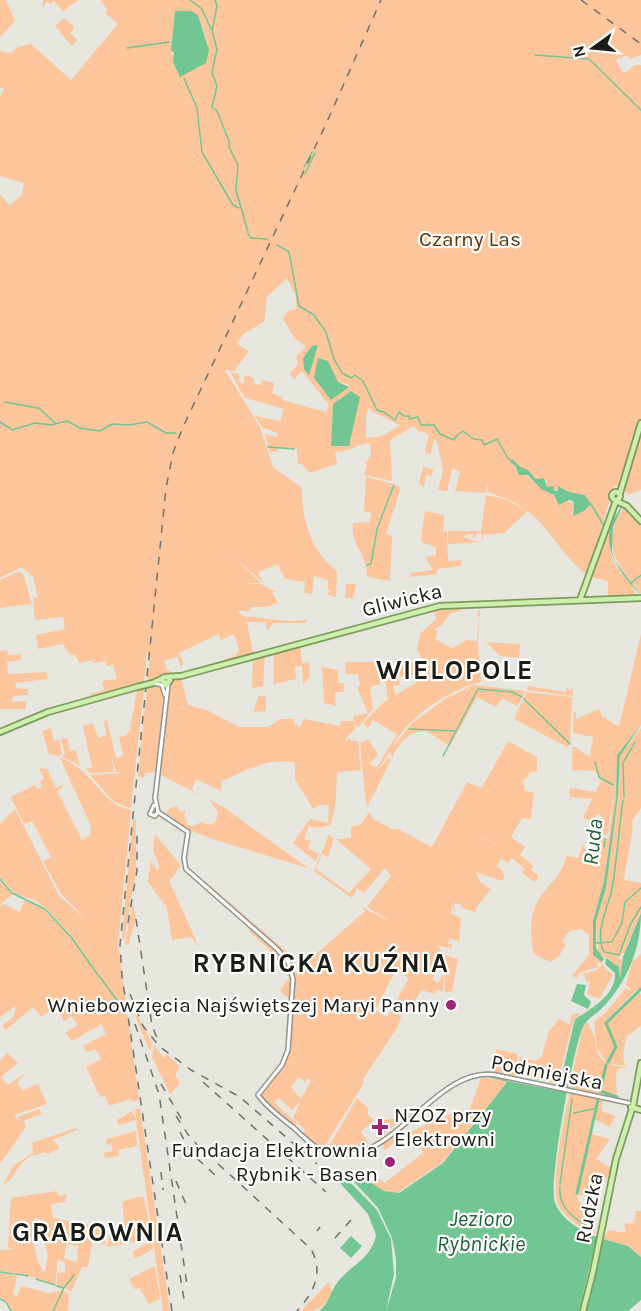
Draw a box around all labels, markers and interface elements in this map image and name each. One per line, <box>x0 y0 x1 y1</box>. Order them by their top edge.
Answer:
north arrow <box>563 18 623 78</box>
text: N <box>568 44 590 60</box>
park label: Czarny Las <box>419 227 521 251</box>
street label: Gliwicka <box>360 579 444 621</box>
district label: WIELOPOLE <box>376 654 534 686</box>
water label: Ruda <box>578 817 608 867</box>
district label: RYBNICKA KUŹNIA <box>193 945 450 979</box>
place label: Wniebowzięcia Najświętszej Maryi Panny <box>47 993 439 1017</box>
marker: Wniebowzięcia Najświętszej Maryi Panny <box>444 998 458 1012</box>
street label: Podmiejska <box>489 1049 605 1095</box>
place label: NZOZ przy Elektrowni <box>394 1103 495 1151</box>
marker: NZOZ przy Elektrowni <box>371 1118 389 1136</box>
place label: Fundacja Elektrownia Rybnik - Basen <box>171 1138 378 1186</box>
marker: Fundacja Elektrownia Rybnik - Basen <box>383 1155 397 1169</box>
street label: Rudzka <box>570 1171 608 1245</box>
water label: Jezioro Rybnickie <box>437 1206 525 1257</box>
district label: GRABOWNIA <box>12 1216 184 1248</box>

